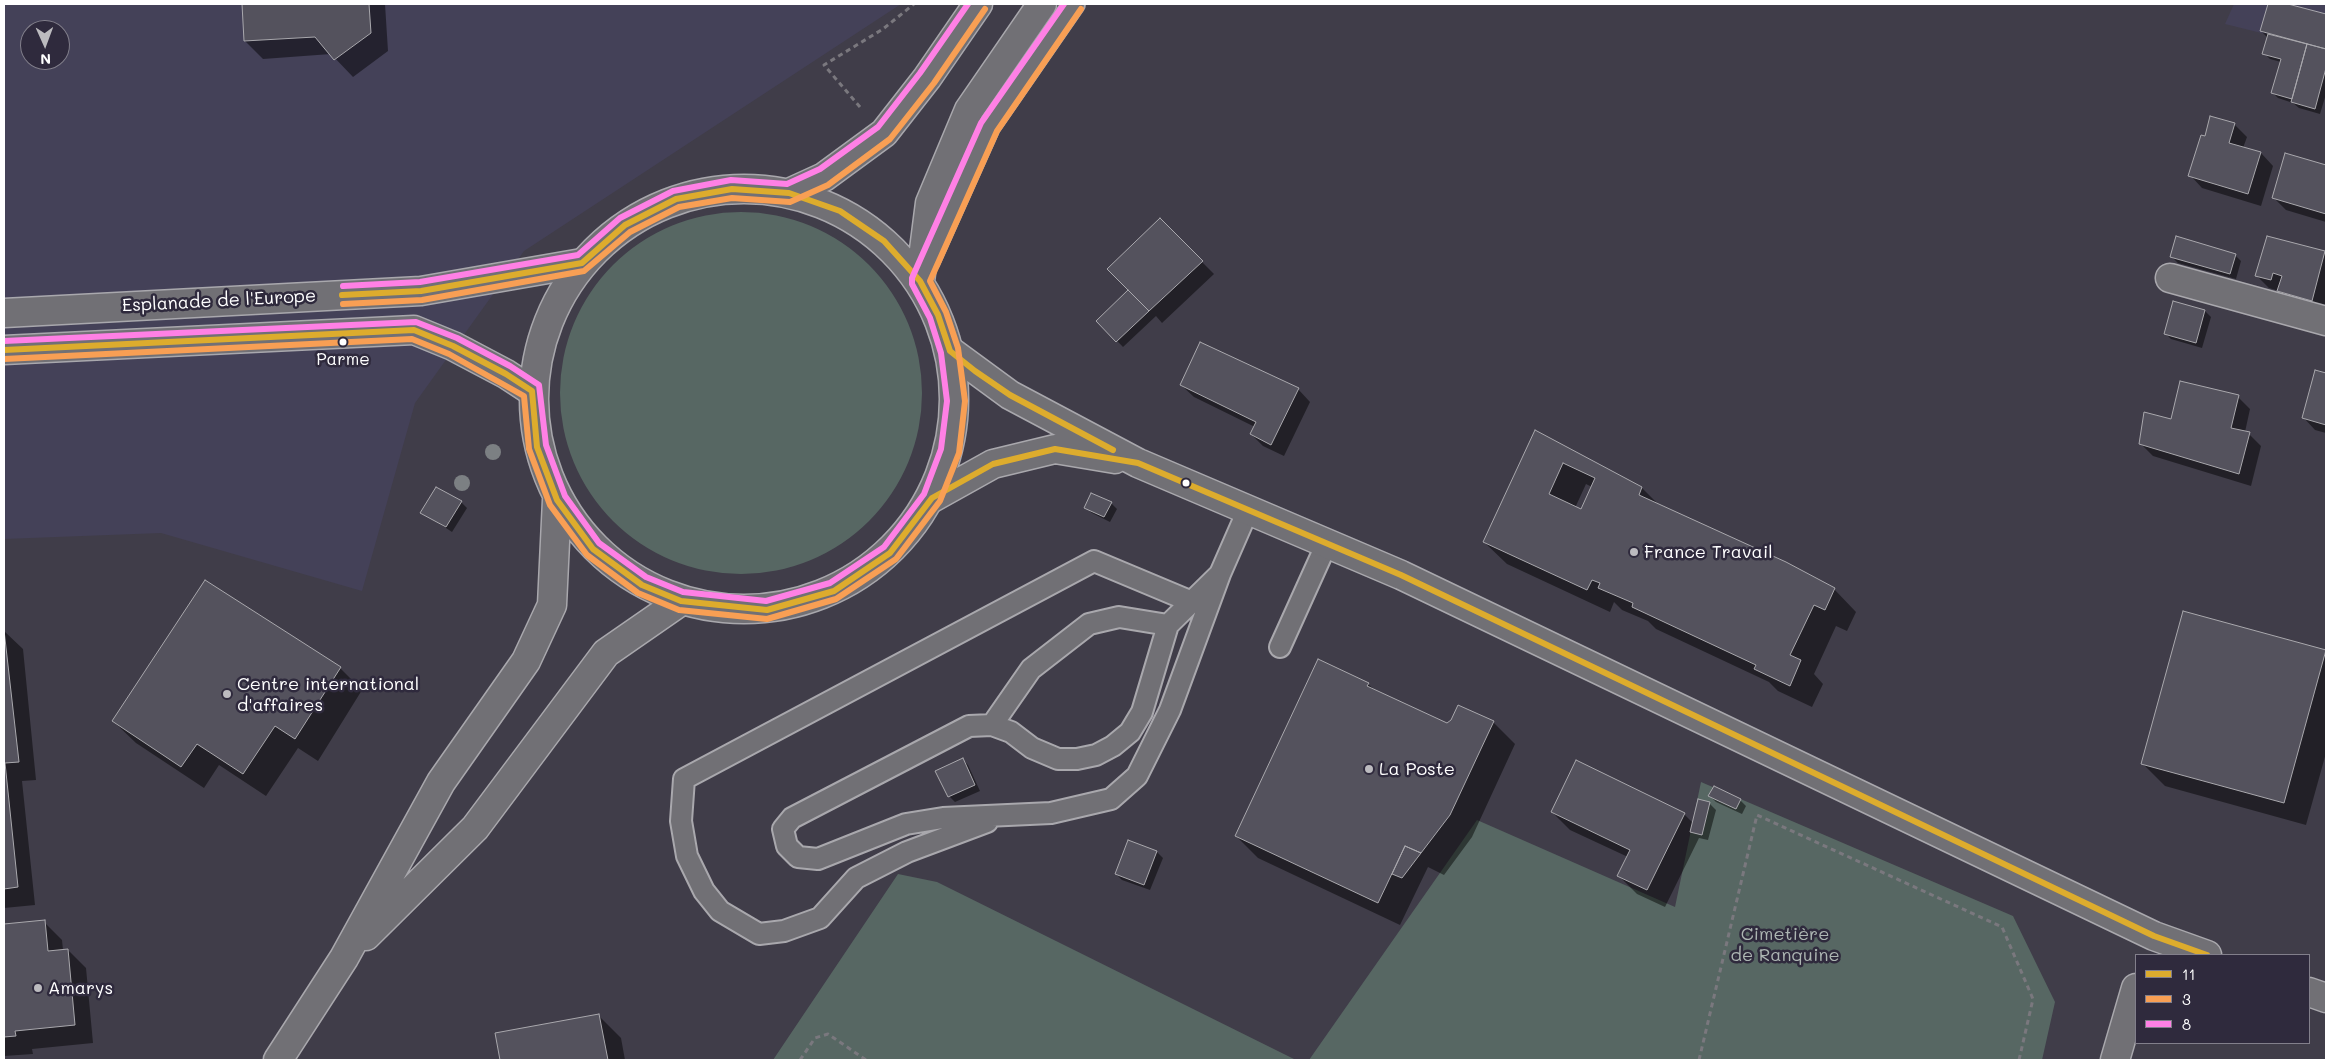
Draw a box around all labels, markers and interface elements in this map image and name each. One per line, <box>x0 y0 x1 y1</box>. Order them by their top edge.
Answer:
north arrow <box>20 20 70 70</box>
text: N <box>40 50 51 69</box>
street label: Esplanade de l'Europe <box>121 285 317 317</box>
marker: Parme <box>338 337 348 347</box>
place label: Parme <box>316 350 370 370</box>
unlabelled marker <box>1181 478 1191 488</box>
place label: France Travail <box>1644 541 1773 563</box>
marker: France Travail <box>1628 546 1640 558</box>
place label: Centre international d'affaires <box>237 673 419 716</box>
marker: Centre international d'affaires <box>221 688 233 700</box>
place label: La Poste <box>1379 758 1455 780</box>
marker: La Poste <box>1363 763 1375 775</box>
park label: Cimetière de Ranquine <box>1730 923 1840 966</box>
legend <box>2135 954 2310 1044</box>
text: 11 <box>2182 964 2195 984</box>
place label: Amarys <box>48 977 113 999</box>
marker: Amarys <box>32 982 44 994</box>
text: 3 <box>2182 989 2191 1009</box>
text: 8 <box>2182 1014 2191 1034</box>

